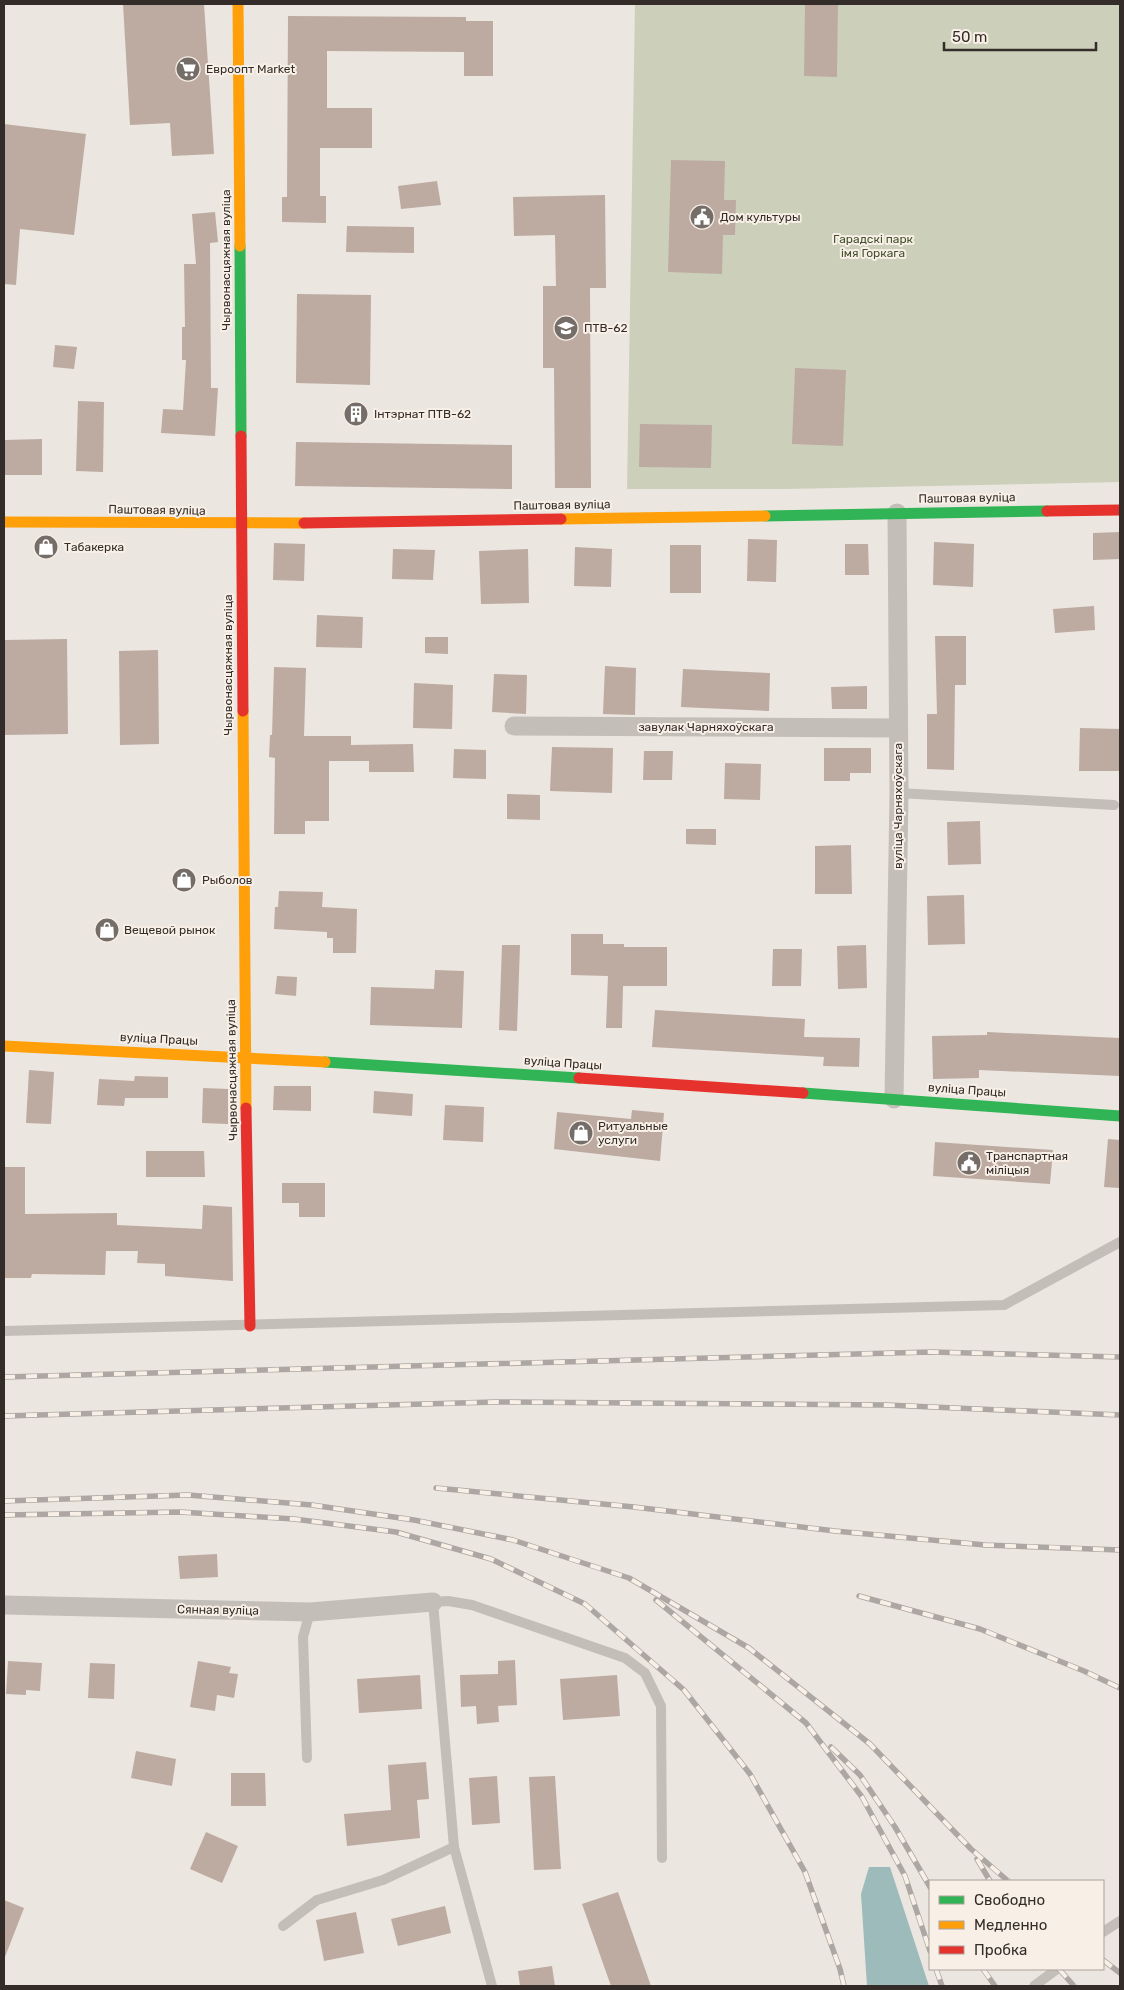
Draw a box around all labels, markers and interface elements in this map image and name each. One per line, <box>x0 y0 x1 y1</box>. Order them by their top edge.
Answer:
scale bar <box>944 20 1096 52</box>
text: 50 m <box>952 28 987 46</box>
supermarket icon: Евроопт Market <box>175 56 201 82</box>
place label: Евроопт Market <box>206 62 295 76</box>
street label: Чырвонасцяжная вуліца <box>219 189 233 331</box>
public building icon: Дом культуры <box>689 204 715 230</box>
place label: Дом культуры <box>720 210 801 224</box>
park label: Гарадскі парк імя Горкага <box>833 232 914 260</box>
school or university icon: ПТВ-62 <box>553 315 579 341</box>
place label: ПТВ-62 <box>584 321 628 335</box>
building icon: Інтэрнат ПТВ-62 <box>343 401 369 427</box>
place label: Інтэрнат ПТВ-62 <box>374 407 471 421</box>
street label: Паштовая вуліца <box>918 490 1016 506</box>
street label: Паштовая вуліца <box>513 497 611 513</box>
street label: Паштовая вуліца <box>108 502 206 518</box>
shop icon: Табакерка <box>33 534 59 560</box>
place label: Табакерка <box>64 540 124 554</box>
street label: Чырвонасцяжная вуліца <box>221 594 235 736</box>
street label: завулак Чарняхоўскага <box>638 720 774 734</box>
street label: вуліца Чарняхоўскага <box>891 743 905 869</box>
shop icon: Рыболов <box>171 867 197 893</box>
place label: Рыболов <box>202 873 253 887</box>
shop icon: Вещевой рынок <box>94 917 120 943</box>
place label: Вещевой рынок <box>124 923 216 937</box>
street label: Чырвонасцяжная вуліца <box>224 999 240 1141</box>
street label: вуліца Працы <box>120 1030 198 1048</box>
street label: вуліца Працы <box>524 1053 602 1073</box>
street label: вуліца Працы <box>928 1080 1006 1100</box>
place label: Ритуальные услуги <box>598 1119 668 1147</box>
shop icon: Ритуальные услуги <box>568 1120 594 1146</box>
place label: Транспартная міліцыя <box>986 1149 1068 1177</box>
public building icon: Транспартная міліцыя <box>956 1150 982 1176</box>
street label: Сянная вуліца <box>177 1602 259 1618</box>
legend <box>929 1880 1104 1970</box>
text: Свободно <box>974 1891 1045 1909</box>
text: Медленно <box>974 1916 1047 1934</box>
text: Пробка <box>974 1941 1027 1959</box>

